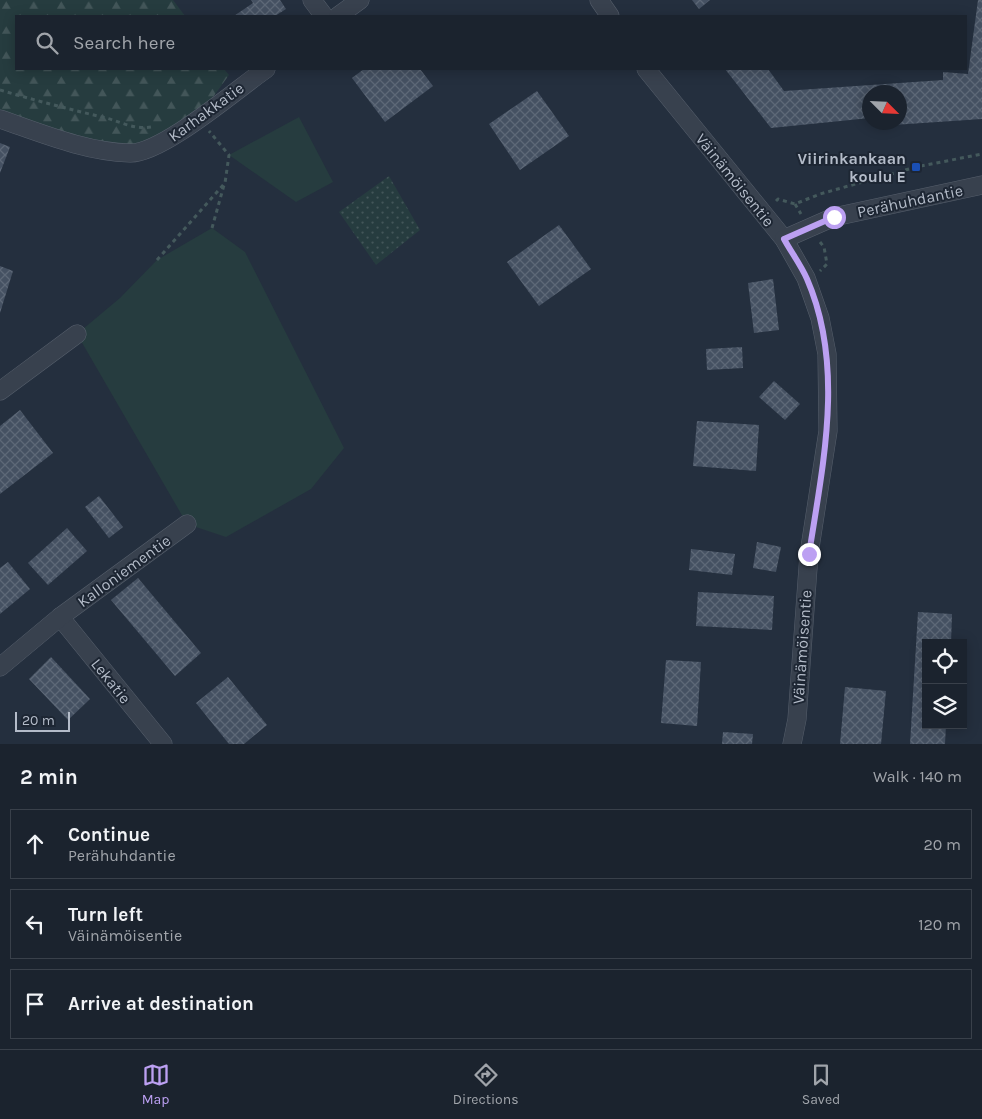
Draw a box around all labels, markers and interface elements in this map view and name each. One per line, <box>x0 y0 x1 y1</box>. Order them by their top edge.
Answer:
search box <box>15 15 967 70</box>
icon: search <box>33 29 61 57</box>
text: Search here <box>73 32 175 54</box>
street label: Karhakkatie <box>165 78 247 146</box>
north arrow <box>862 85 907 130</box>
street label: Väinämöisentie <box>692 130 778 230</box>
place label: Viirinkankaan koulu E <box>797 149 906 186</box>
marker: Viirinkankaan koulu E <box>910 161 922 173</box>
street label: Perähuhdantie <box>855 181 965 221</box>
route start <box>823 206 846 229</box>
street label: Kalloniementie <box>74 531 174 611</box>
route end <box>798 543 821 566</box>
street label: Väinämöisentie <box>789 589 815 705</box>
map controls <box>922 639 967 729</box>
button: locate <box>922 639 967 684</box>
street label: Lekatie <box>87 655 135 707</box>
button: layers <box>922 684 967 729</box>
scale bar <box>15 709 70 732</box>
text: 20 m <box>22 712 55 729</box>
text: 2 min <box>20 765 78 789</box>
text: Walk · 140 m <box>873 767 962 786</box>
text: Continue <box>68 824 150 846</box>
icon: ahead <box>21 830 49 858</box>
text: 20 m <box>923 835 961 854</box>
text: Perähuhdantie <box>68 846 176 865</box>
text: Turn left <box>68 904 143 926</box>
icon: left <box>21 910 49 938</box>
text: 120 m <box>918 915 961 934</box>
text: Väinämöisentie <box>68 926 182 945</box>
icon: arrive <box>21 990 49 1018</box>
text: Arrive at destination <box>68 993 254 1015</box>
tab: Map <box>142 1061 170 1108</box>
tab: Directions <box>453 1061 519 1108</box>
tab: Saved <box>802 1061 840 1108</box>

